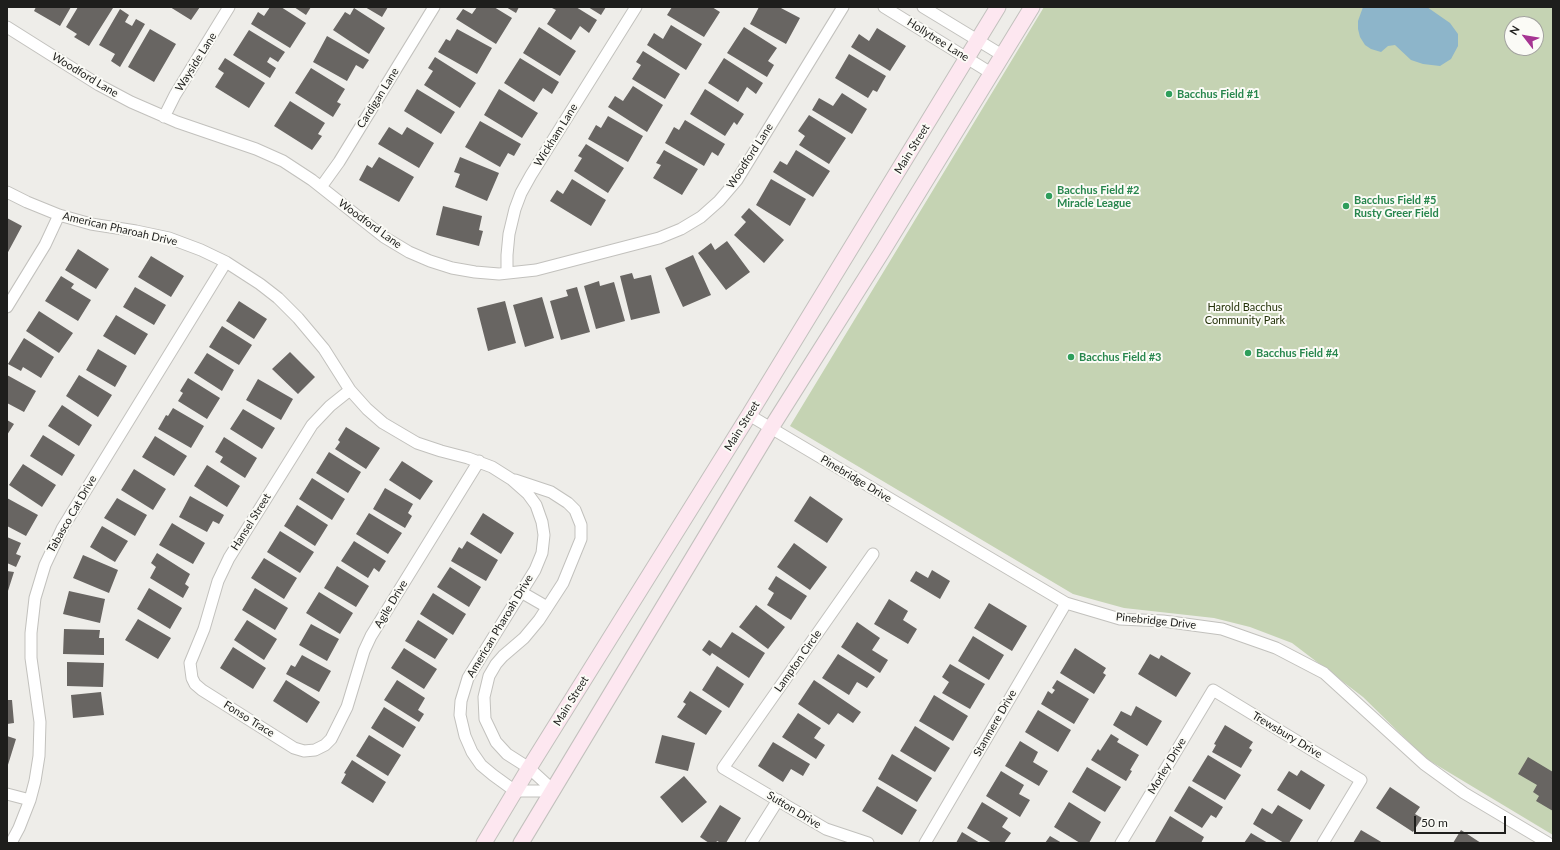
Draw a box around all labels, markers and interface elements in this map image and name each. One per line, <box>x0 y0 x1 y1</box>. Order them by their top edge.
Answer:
street label: Hollytree Lane <box>905 16 971 64</box>
north arrow <box>1504 16 1544 56</box>
text: N <box>1506 23 1522 37</box>
street label: Wayside Lane <box>173 30 219 94</box>
street label: Woodford Lane <box>49 50 121 100</box>
street label: Cardigan Lane <box>354 65 402 131</box>
place label: Bacchus Field #1 <box>1177 87 1259 101</box>
marker: Bacchus Field #1 <box>1164 89 1174 99</box>
street label: Wickham Lane <box>531 101 581 169</box>
street label: Woodford Lane <box>724 121 776 191</box>
street label: Main Street <box>892 122 932 176</box>
place label: Bacchus Field #2 Miracle League <box>1057 183 1139 209</box>
marker: Bacchus Field #2 Miracle League <box>1044 191 1054 201</box>
place label: Bacchus Field #5 Rusty Greer Field <box>1354 193 1439 219</box>
street label: Woodford Lane <box>336 197 404 251</box>
marker: Bacchus Field #5 Rusty Greer Field <box>1341 201 1351 211</box>
street label: American Pharoah Drive <box>61 209 179 249</box>
park label: Harold Bacchus Community Park <box>1205 300 1285 326</box>
place label: Bacchus Field #4 <box>1256 346 1338 360</box>
marker: Bacchus Field #4 <box>1243 348 1253 358</box>
place label: Bacchus Field #3 <box>1079 350 1161 364</box>
marker: Bacchus Field #3 <box>1066 352 1076 362</box>
street label: Main Street <box>722 399 762 453</box>
street label: Pinebridge Drive <box>818 453 894 505</box>
street label: Tabasco Cat Drive <box>45 473 99 555</box>
street label: Hansel Street <box>228 491 274 553</box>
street label: American Pharoah Drive <box>464 572 536 680</box>
street label: Agile Drive <box>372 578 410 630</box>
street label: Pinebridge Drive <box>1115 610 1197 632</box>
street label: Lampton Circle <box>772 627 824 695</box>
street label: Main Street <box>551 674 591 728</box>
street label: Stanmere Drive <box>971 687 1019 759</box>
street label: Fonso Trace <box>221 698 277 740</box>
street label: Trewsbury Drive <box>1250 709 1324 761</box>
street label: Morley Drive <box>1145 735 1189 797</box>
street label: Sutton Drive <box>765 789 823 831</box>
scale bar <box>1416 808 1508 834</box>
text: 50 m <box>1421 815 1448 830</box>

